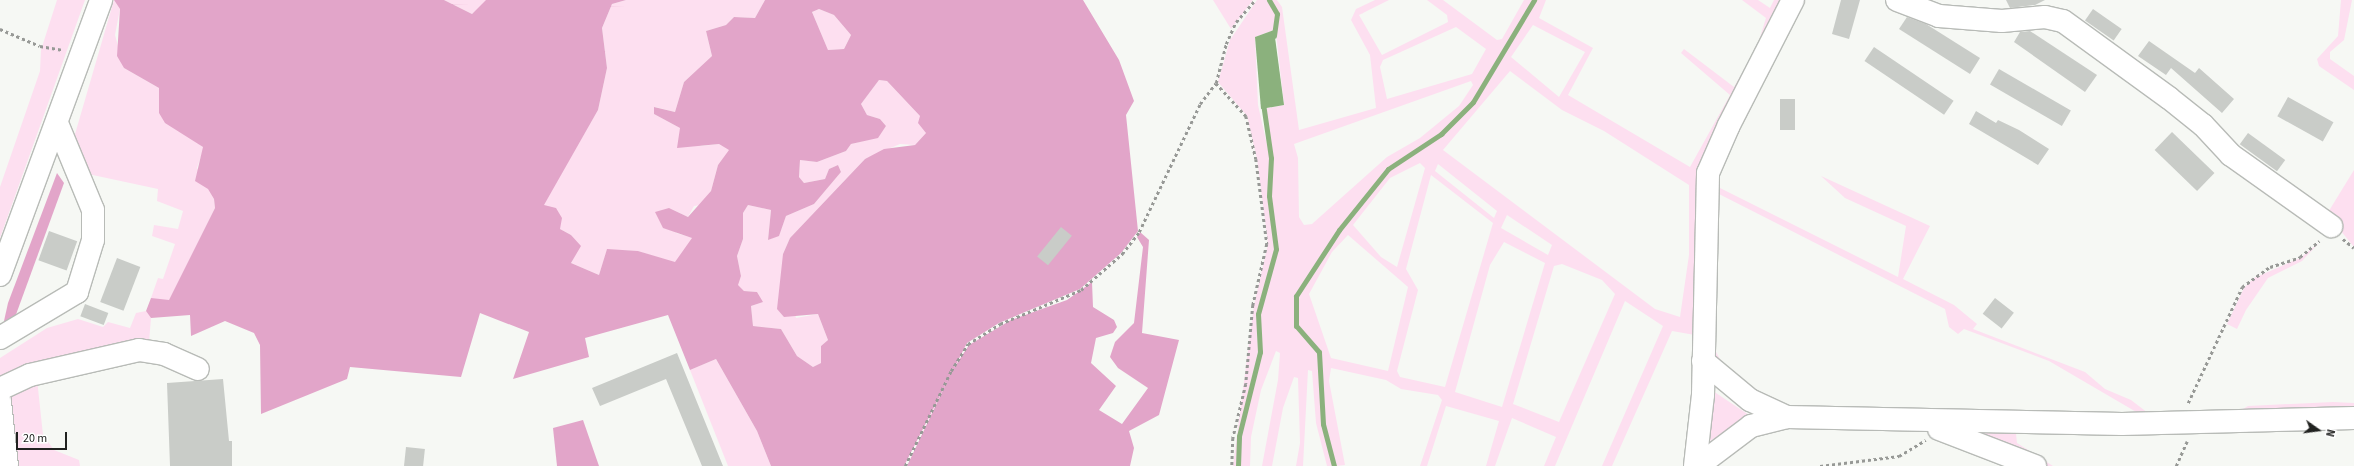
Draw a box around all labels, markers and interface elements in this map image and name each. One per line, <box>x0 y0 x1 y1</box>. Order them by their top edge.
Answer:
north arrow <box>2298 410 2338 450</box>
scale bar <box>18 424 69 450</box>
text: N <box>2322 428 2338 438</box>
text: 20 m <box>23 430 47 447</box>

